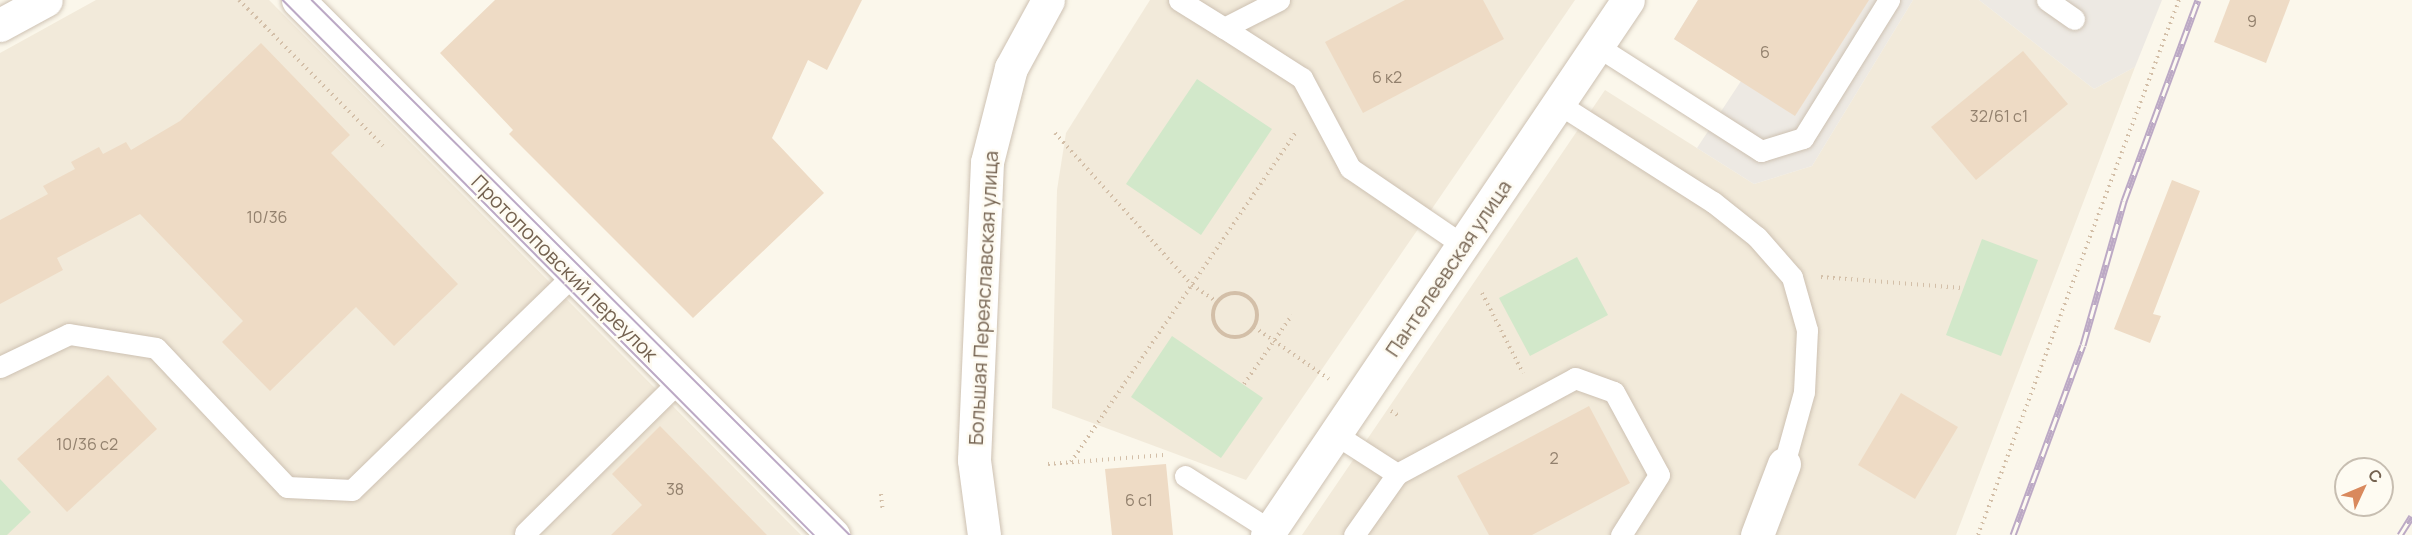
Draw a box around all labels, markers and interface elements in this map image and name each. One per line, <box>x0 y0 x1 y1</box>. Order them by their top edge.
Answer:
house number: 9 <box>2247 11 2257 31</box>
house number: 6 <box>1760 42 1770 62</box>
house number: 6 к2 <box>1372 67 1402 87</box>
house number: 32/61 с1 <box>1970 106 2028 126</box>
street label: Большая Переяславская улица <box>963 150 1003 446</box>
street label: Протопоповский переулок <box>467 170 663 366</box>
street label: Пантелеевская улица <box>1380 175 1516 361</box>
house number: 10/36 <box>247 207 287 227</box>
house number: 10/36 с2 <box>56 434 118 454</box>
house number: 2 <box>1549 448 1559 468</box>
north arrow <box>2334 457 2394 517</box>
text: С <box>2363 464 2388 488</box>
house number: 38 <box>666 479 684 499</box>
house number: 6 с1 <box>1125 490 1153 510</box>

